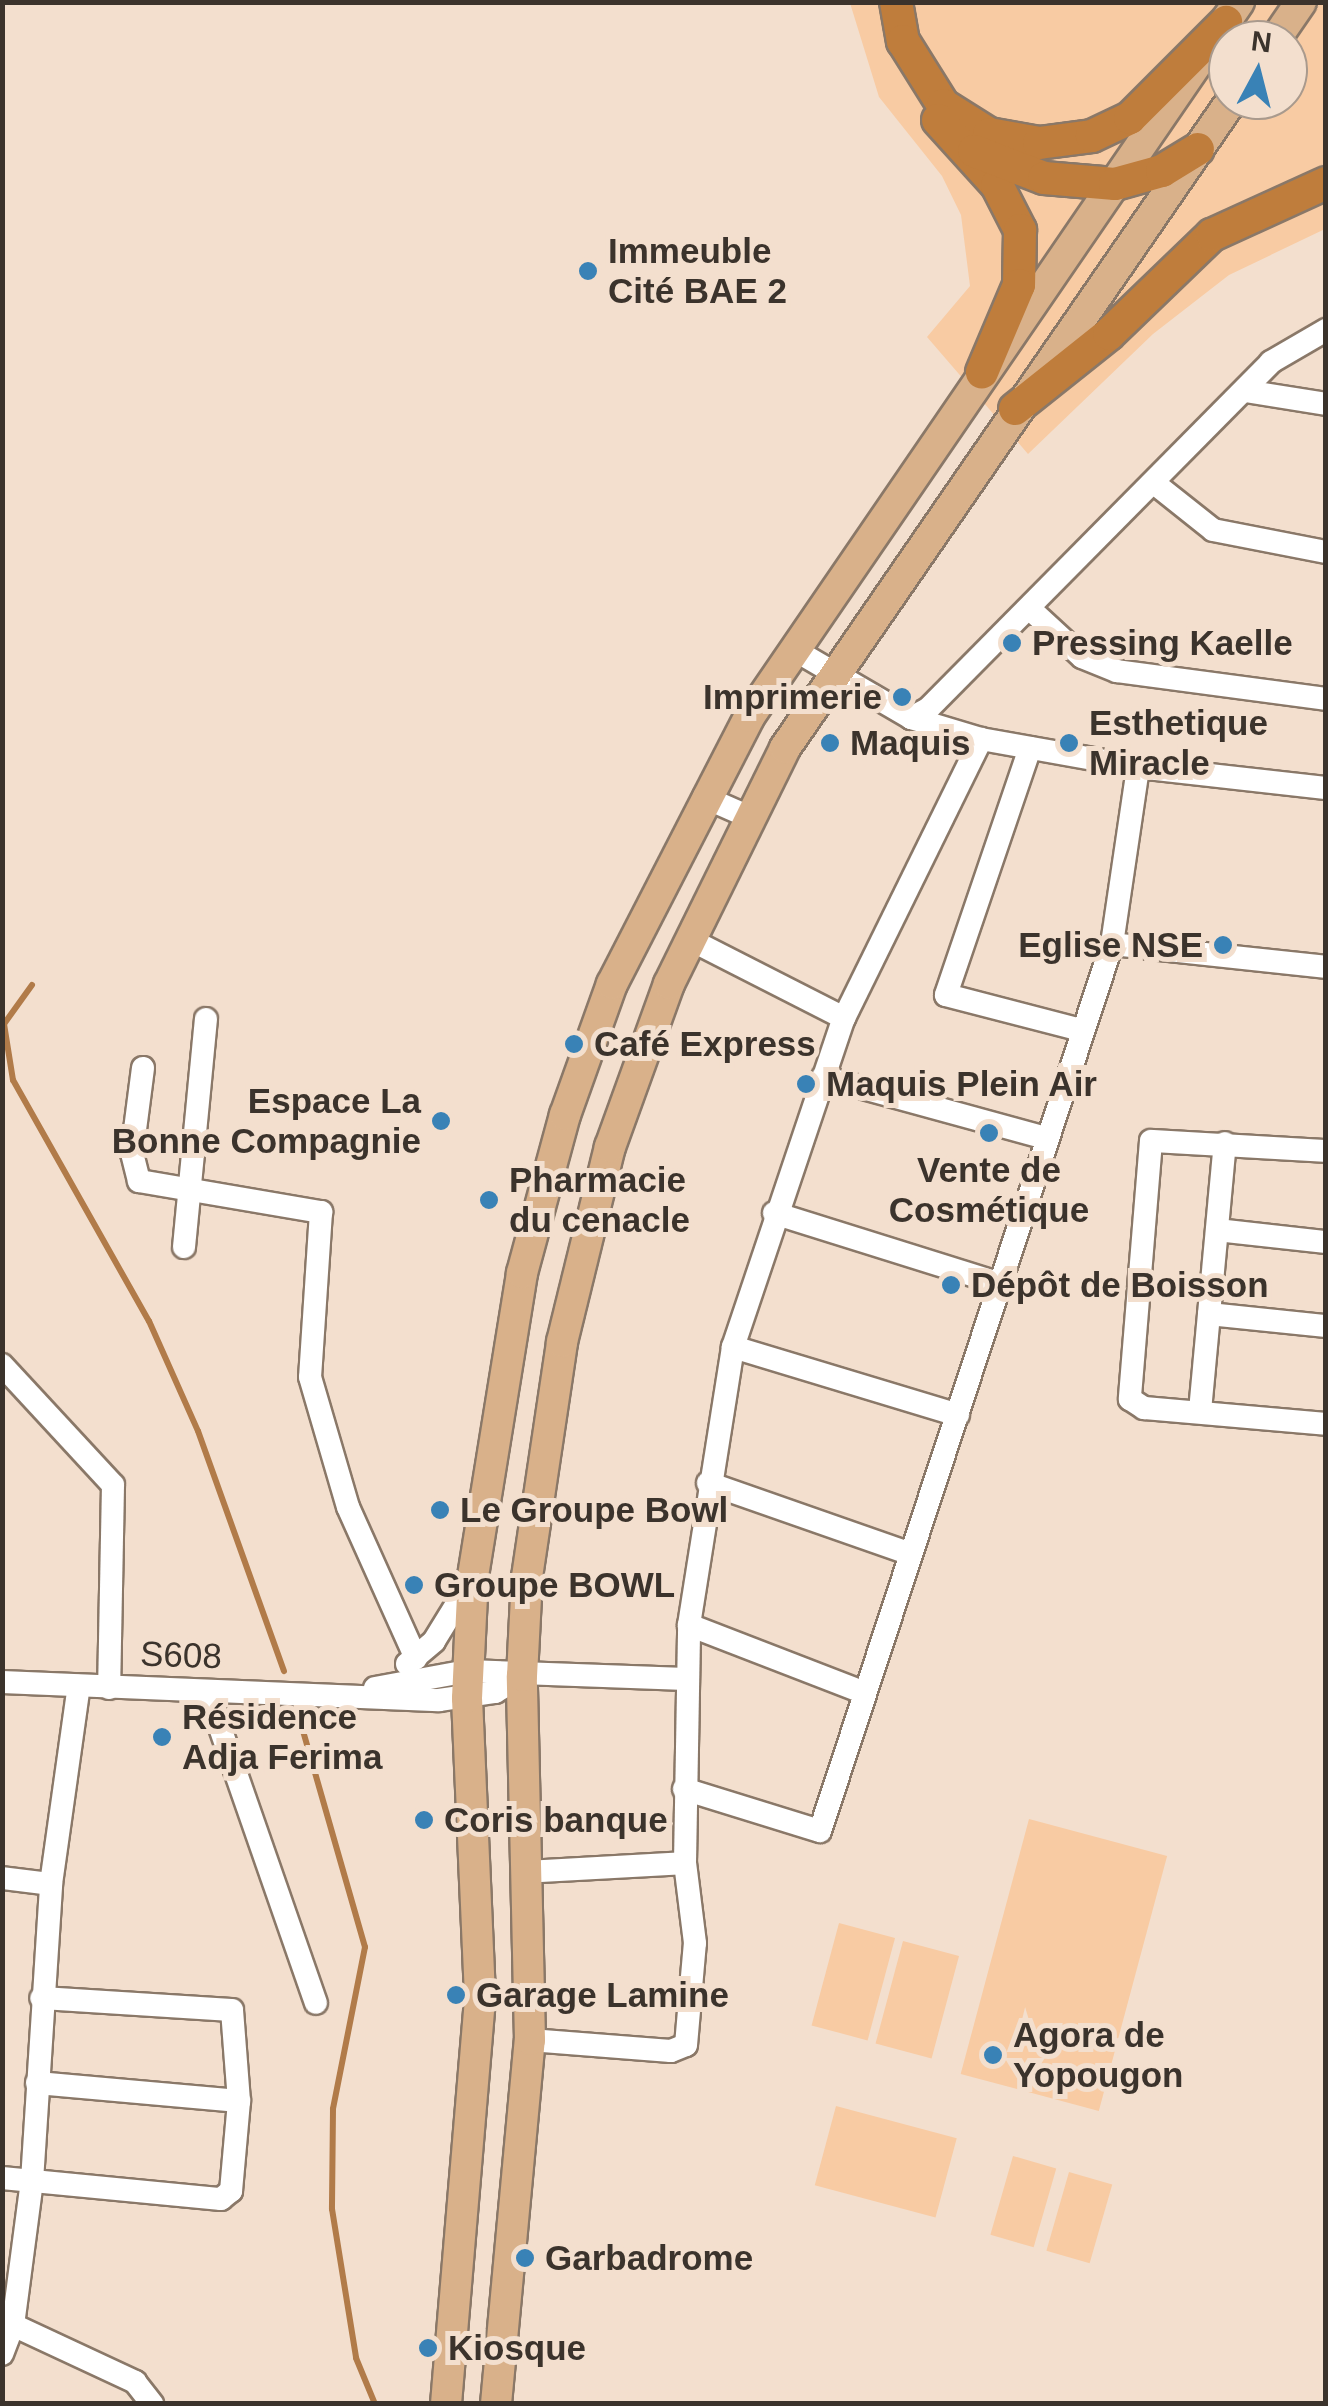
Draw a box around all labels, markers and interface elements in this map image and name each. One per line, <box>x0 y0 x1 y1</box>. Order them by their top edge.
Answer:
north arrow <box>1208 20 1308 120</box>
text: N <box>1250 25 1273 58</box>
place label: Immeuble Cité BAE 2 <box>608 230 787 312</box>
marker: Immeuble Cité BAE 2 <box>577 260 599 282</box>
place label: Pressing Kaelle <box>1032 622 1293 664</box>
marker: Pressing Kaelle <box>1001 632 1023 654</box>
place label: Imprimerie <box>703 676 882 718</box>
marker: Imprimerie <box>891 686 913 708</box>
place label: Esthetique Miracle <box>1089 702 1268 784</box>
place label: Maquis <box>850 722 971 764</box>
marker: Maquis <box>819 732 841 754</box>
marker: Esthetique Miracle <box>1058 732 1080 754</box>
place label: Eglise NSE <box>1018 924 1203 966</box>
marker: Eglise NSE <box>1212 934 1234 956</box>
place label: Café Express <box>594 1023 816 1065</box>
marker: Café Express <box>563 1033 585 1055</box>
place label: Maquis Plein Air <box>826 1063 1098 1105</box>
marker: Maquis Plein Air <box>795 1073 817 1095</box>
place label: Espace La Bonne Compagnie <box>112 1080 421 1162</box>
marker: Espace La Bonne Compagnie <box>430 1110 452 1132</box>
marker: Vente de Cosmétique <box>978 1122 1000 1144</box>
place label: Vente de Cosmétique <box>889 1149 1089 1231</box>
place label: Pharmacie du cenacle <box>509 1159 690 1241</box>
marker: Pharmacie du cenacle <box>478 1189 500 1211</box>
place label: Dépôt de Boisson <box>971 1264 1269 1306</box>
marker: Dépôt de Boisson <box>940 1274 962 1296</box>
place label: Le Groupe Bowl <box>460 1489 728 1531</box>
marker: Le Groupe Bowl <box>429 1499 451 1521</box>
place label: Groupe BOWL <box>434 1564 675 1606</box>
marker: Groupe BOWL <box>403 1574 425 1596</box>
street label: S608 <box>139 1633 223 1677</box>
place label: Résidence Adja Ferima <box>182 1696 382 1778</box>
marker: Résidence Adja Ferima <box>151 1726 173 1748</box>
place label: Coris banque <box>444 1799 668 1841</box>
marker: Coris banque <box>413 1809 435 1831</box>
place label: Garage Lamine <box>476 1974 729 2016</box>
marker: Garage Lamine <box>445 1984 467 2006</box>
place label: Agora de Yopougon <box>1013 2014 1183 2096</box>
marker: Agora de Yopougon <box>982 2044 1004 2066</box>
place label: Garbadrome <box>545 2237 753 2279</box>
marker: Garbadrome <box>514 2247 536 2269</box>
place label: Kiosque <box>448 2327 586 2369</box>
marker: Kiosque <box>417 2337 439 2359</box>

